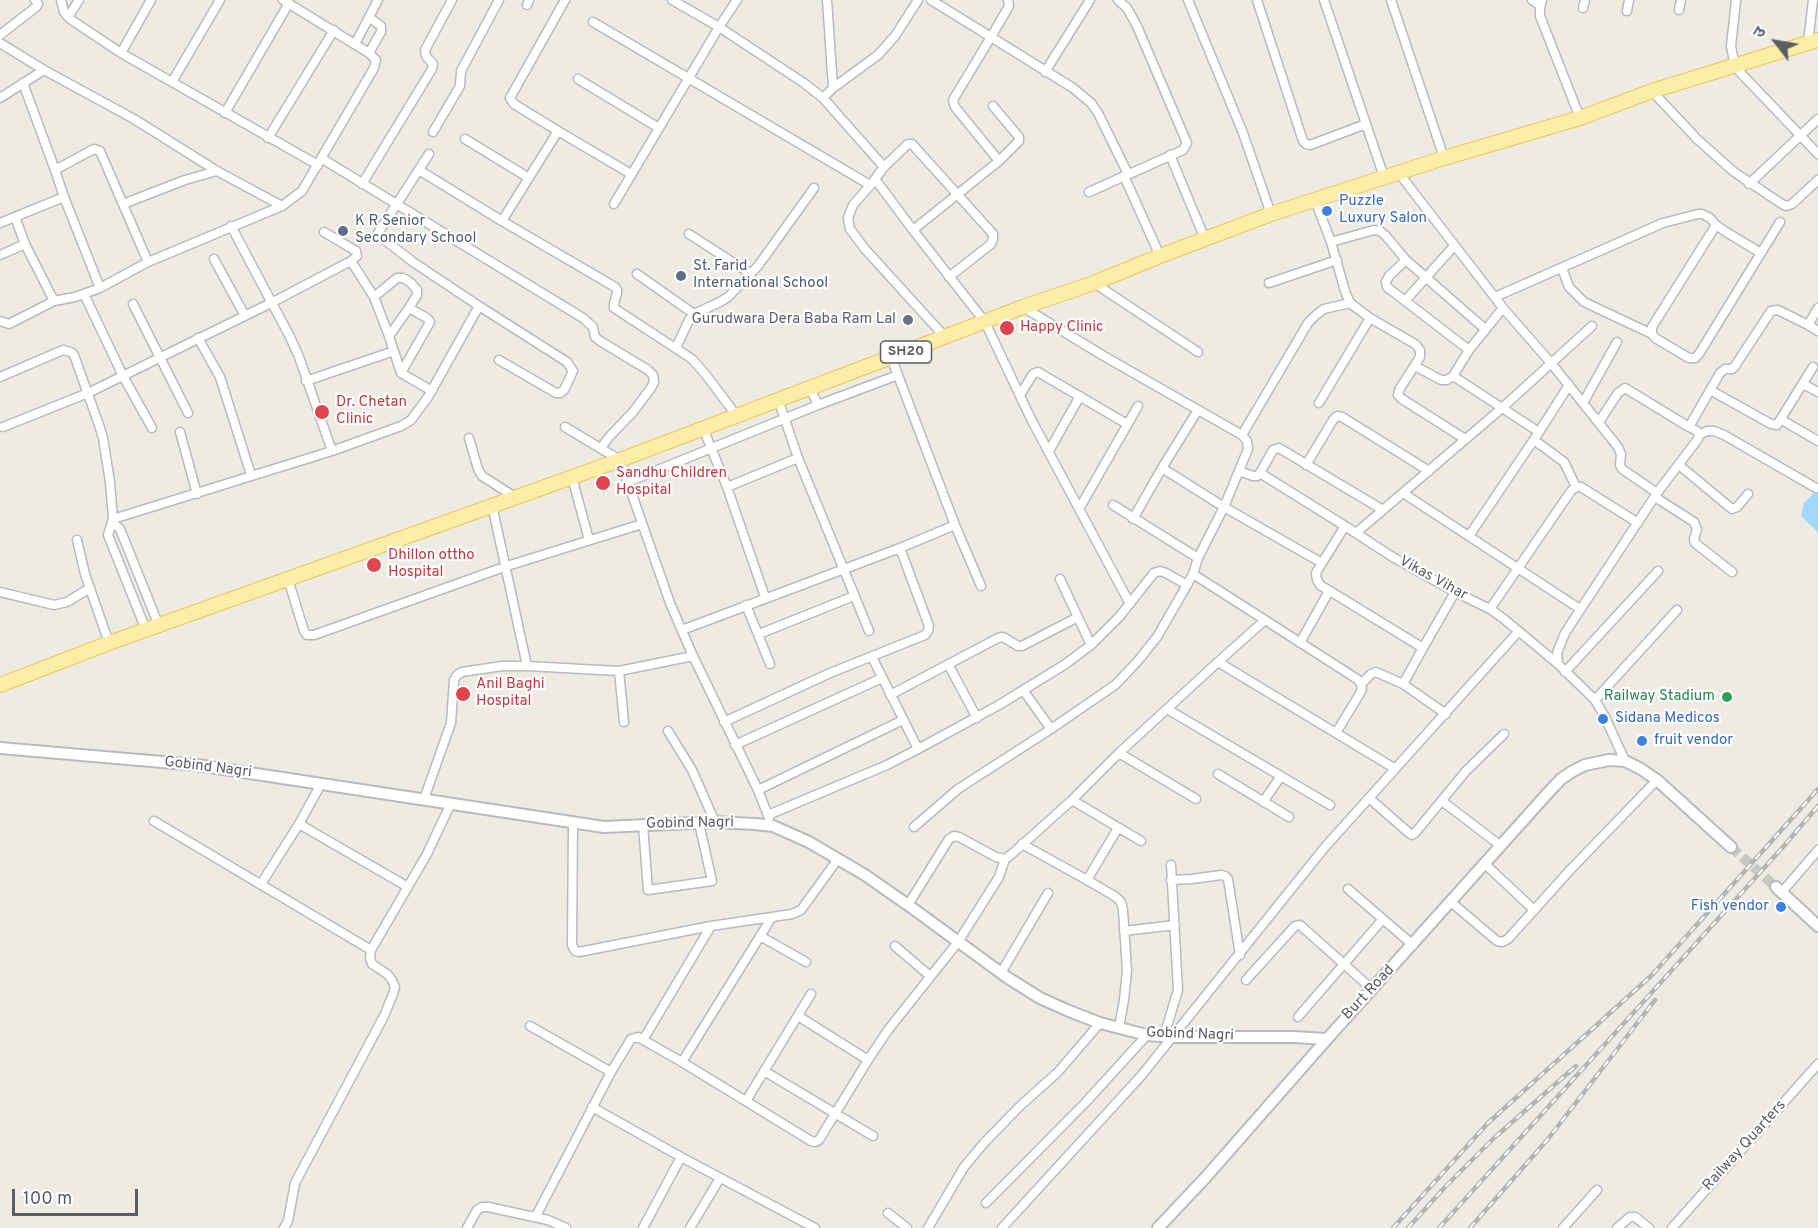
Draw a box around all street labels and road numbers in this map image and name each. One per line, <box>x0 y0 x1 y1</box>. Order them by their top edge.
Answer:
road number: SH20 <box>880 341 932 363</box>
street label: Vikas Vihar <box>1396 553 1470 605</box>
street label: Gobind Nagri <box>163 754 253 782</box>
street label: Gobind Nagri <box>646 814 734 834</box>
street label: Burt Road <box>1339 962 1399 1024</box>
street label: Gobind Nagri <box>1146 1024 1234 1046</box>
street label: Railway Quarters <box>1700 1097 1790 1195</box>

